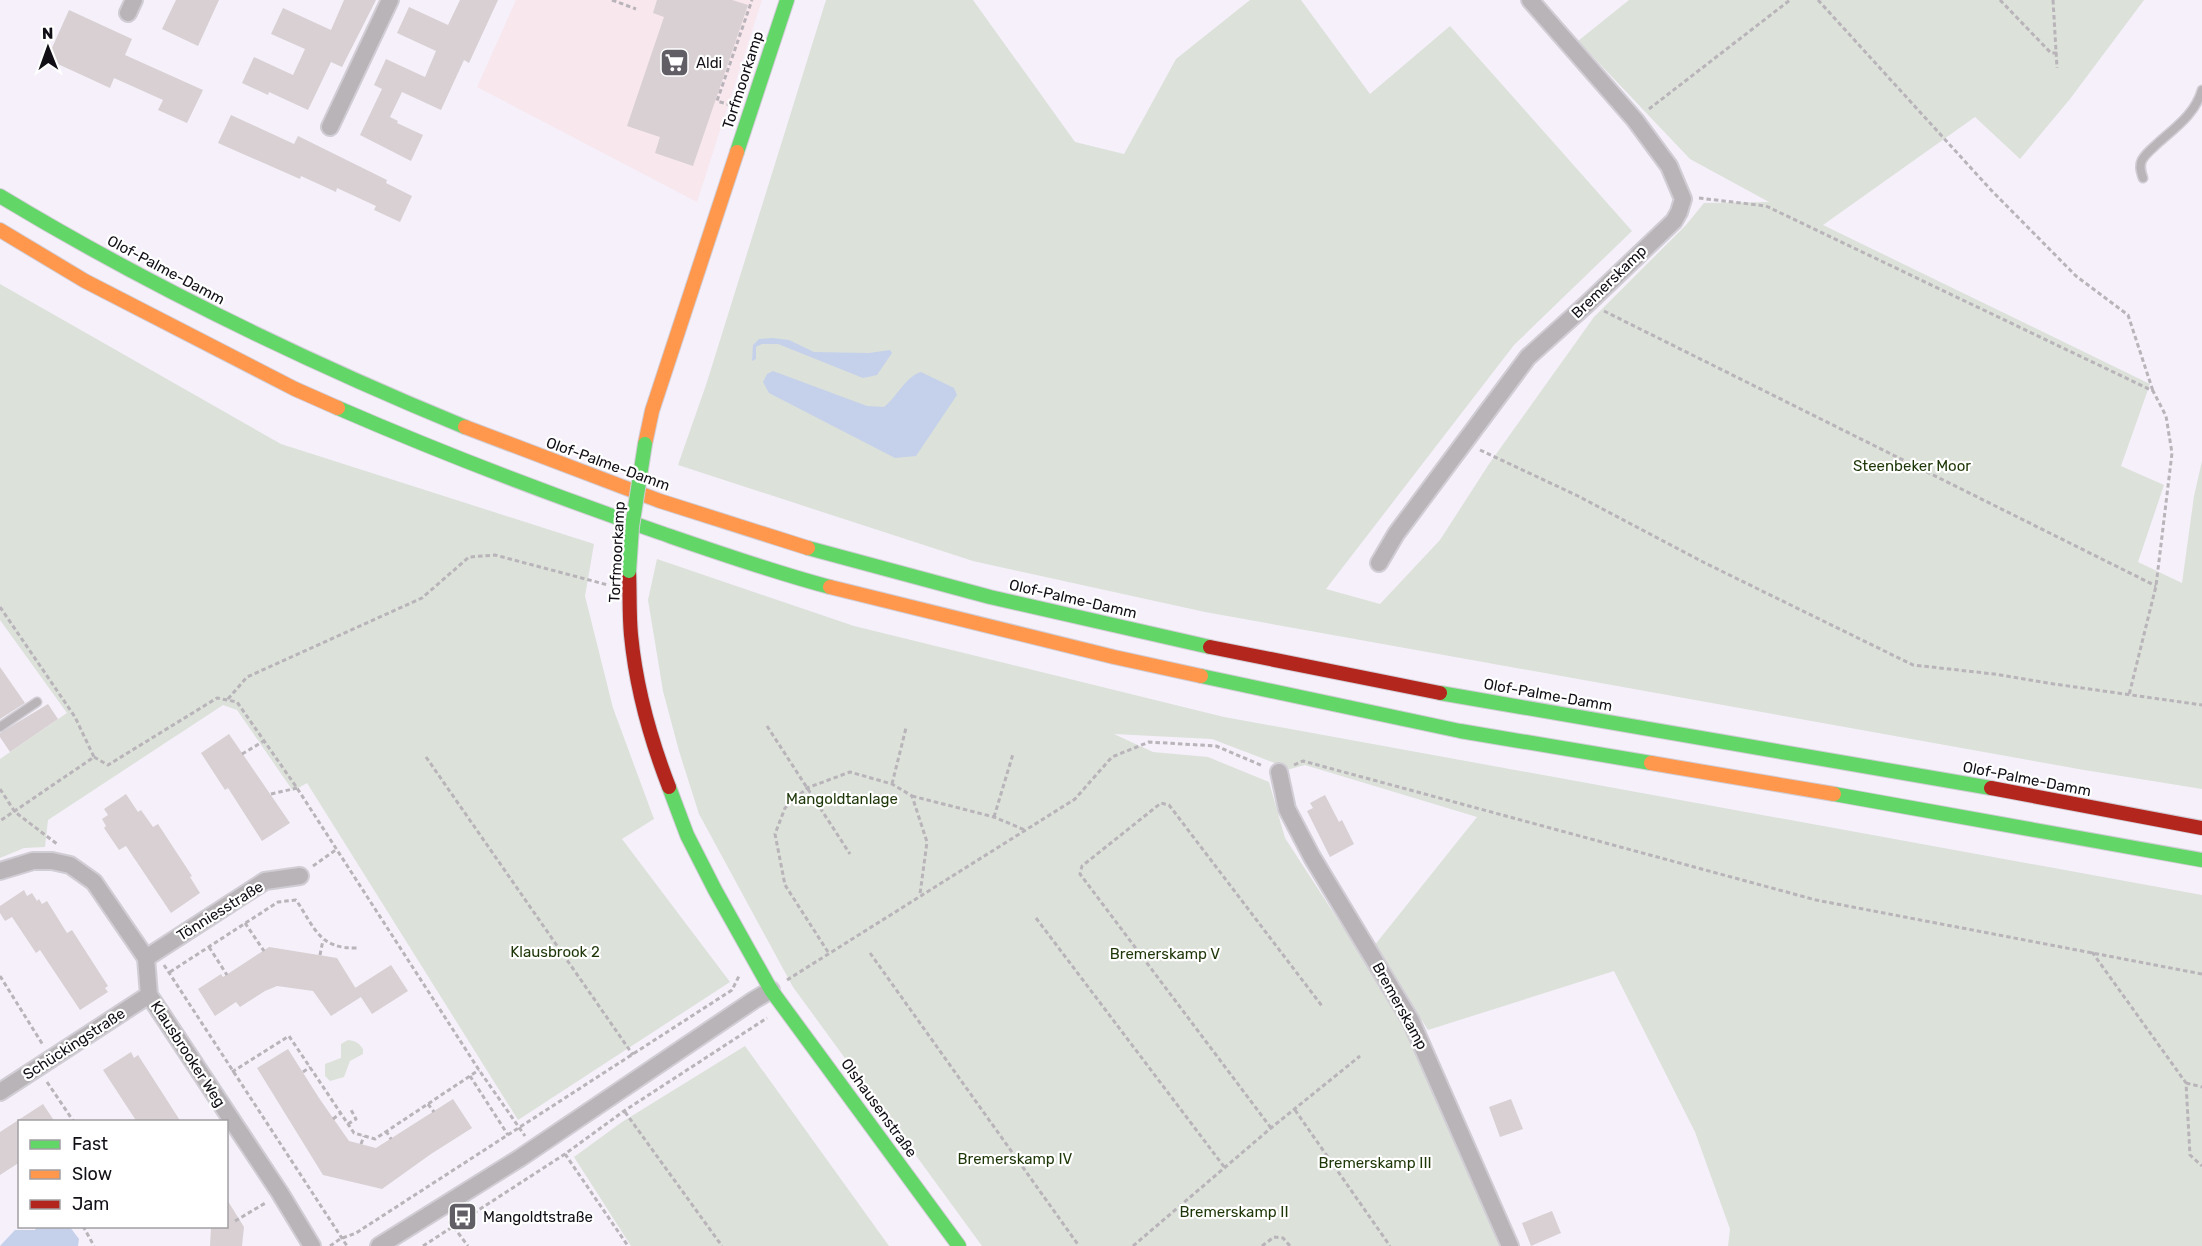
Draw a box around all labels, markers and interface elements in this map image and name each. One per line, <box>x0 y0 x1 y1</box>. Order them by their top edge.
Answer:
north arrow <box>18 18 78 78</box>
text: N <box>42 24 54 43</box>
street label: Torfmoorkamp <box>719 29 767 131</box>
supermarket icon: Aldi <box>659 47 691 79</box>
place label: Aldi <box>696 54 722 72</box>
street label: Olof-Palme-Damm <box>104 231 228 309</box>
street label: Bremerskamp <box>1568 242 1650 322</box>
street label: Olof-Palme-Damm <box>544 433 672 495</box>
park label: Steenbeker Moor <box>1853 457 1971 475</box>
street label: Torfmoorkamp <box>605 501 629 603</box>
street label: Olof-Palme-Damm <box>1007 576 1139 622</box>
street label: Olof-Palme-Damm <box>1482 675 1614 715</box>
street label: Olof-Palme-Damm <box>1961 758 2093 800</box>
park label: Mangoldtanlage <box>786 790 898 808</box>
street label: Tönniesstraße <box>174 877 266 945</box>
park label: Klausbrook 2 <box>510 943 600 961</box>
park label: Bremerskamp V <box>1110 945 1220 963</box>
street label: Bremerskamp <box>1369 959 1431 1053</box>
street label: Klausbrooker Weg <box>147 998 229 1110</box>
street label: Schückingstraße <box>20 1004 128 1084</box>
street label: Olshausenstraße <box>837 1055 921 1161</box>
legend <box>18 1120 228 1228</box>
text: Fast <box>72 1133 108 1155</box>
park label: Bremerskamp IV <box>958 1150 1073 1168</box>
park label: Bremerskamp III <box>1318 1154 1432 1172</box>
text: Slow <box>72 1163 112 1185</box>
text: Jam <box>72 1193 109 1215</box>
bus stop icon: Mangoldtstraße <box>446 1201 478 1233</box>
park label: Bremerskamp II <box>1179 1203 1289 1221</box>
place label: Mangoldtstraße <box>483 1208 593 1226</box>

